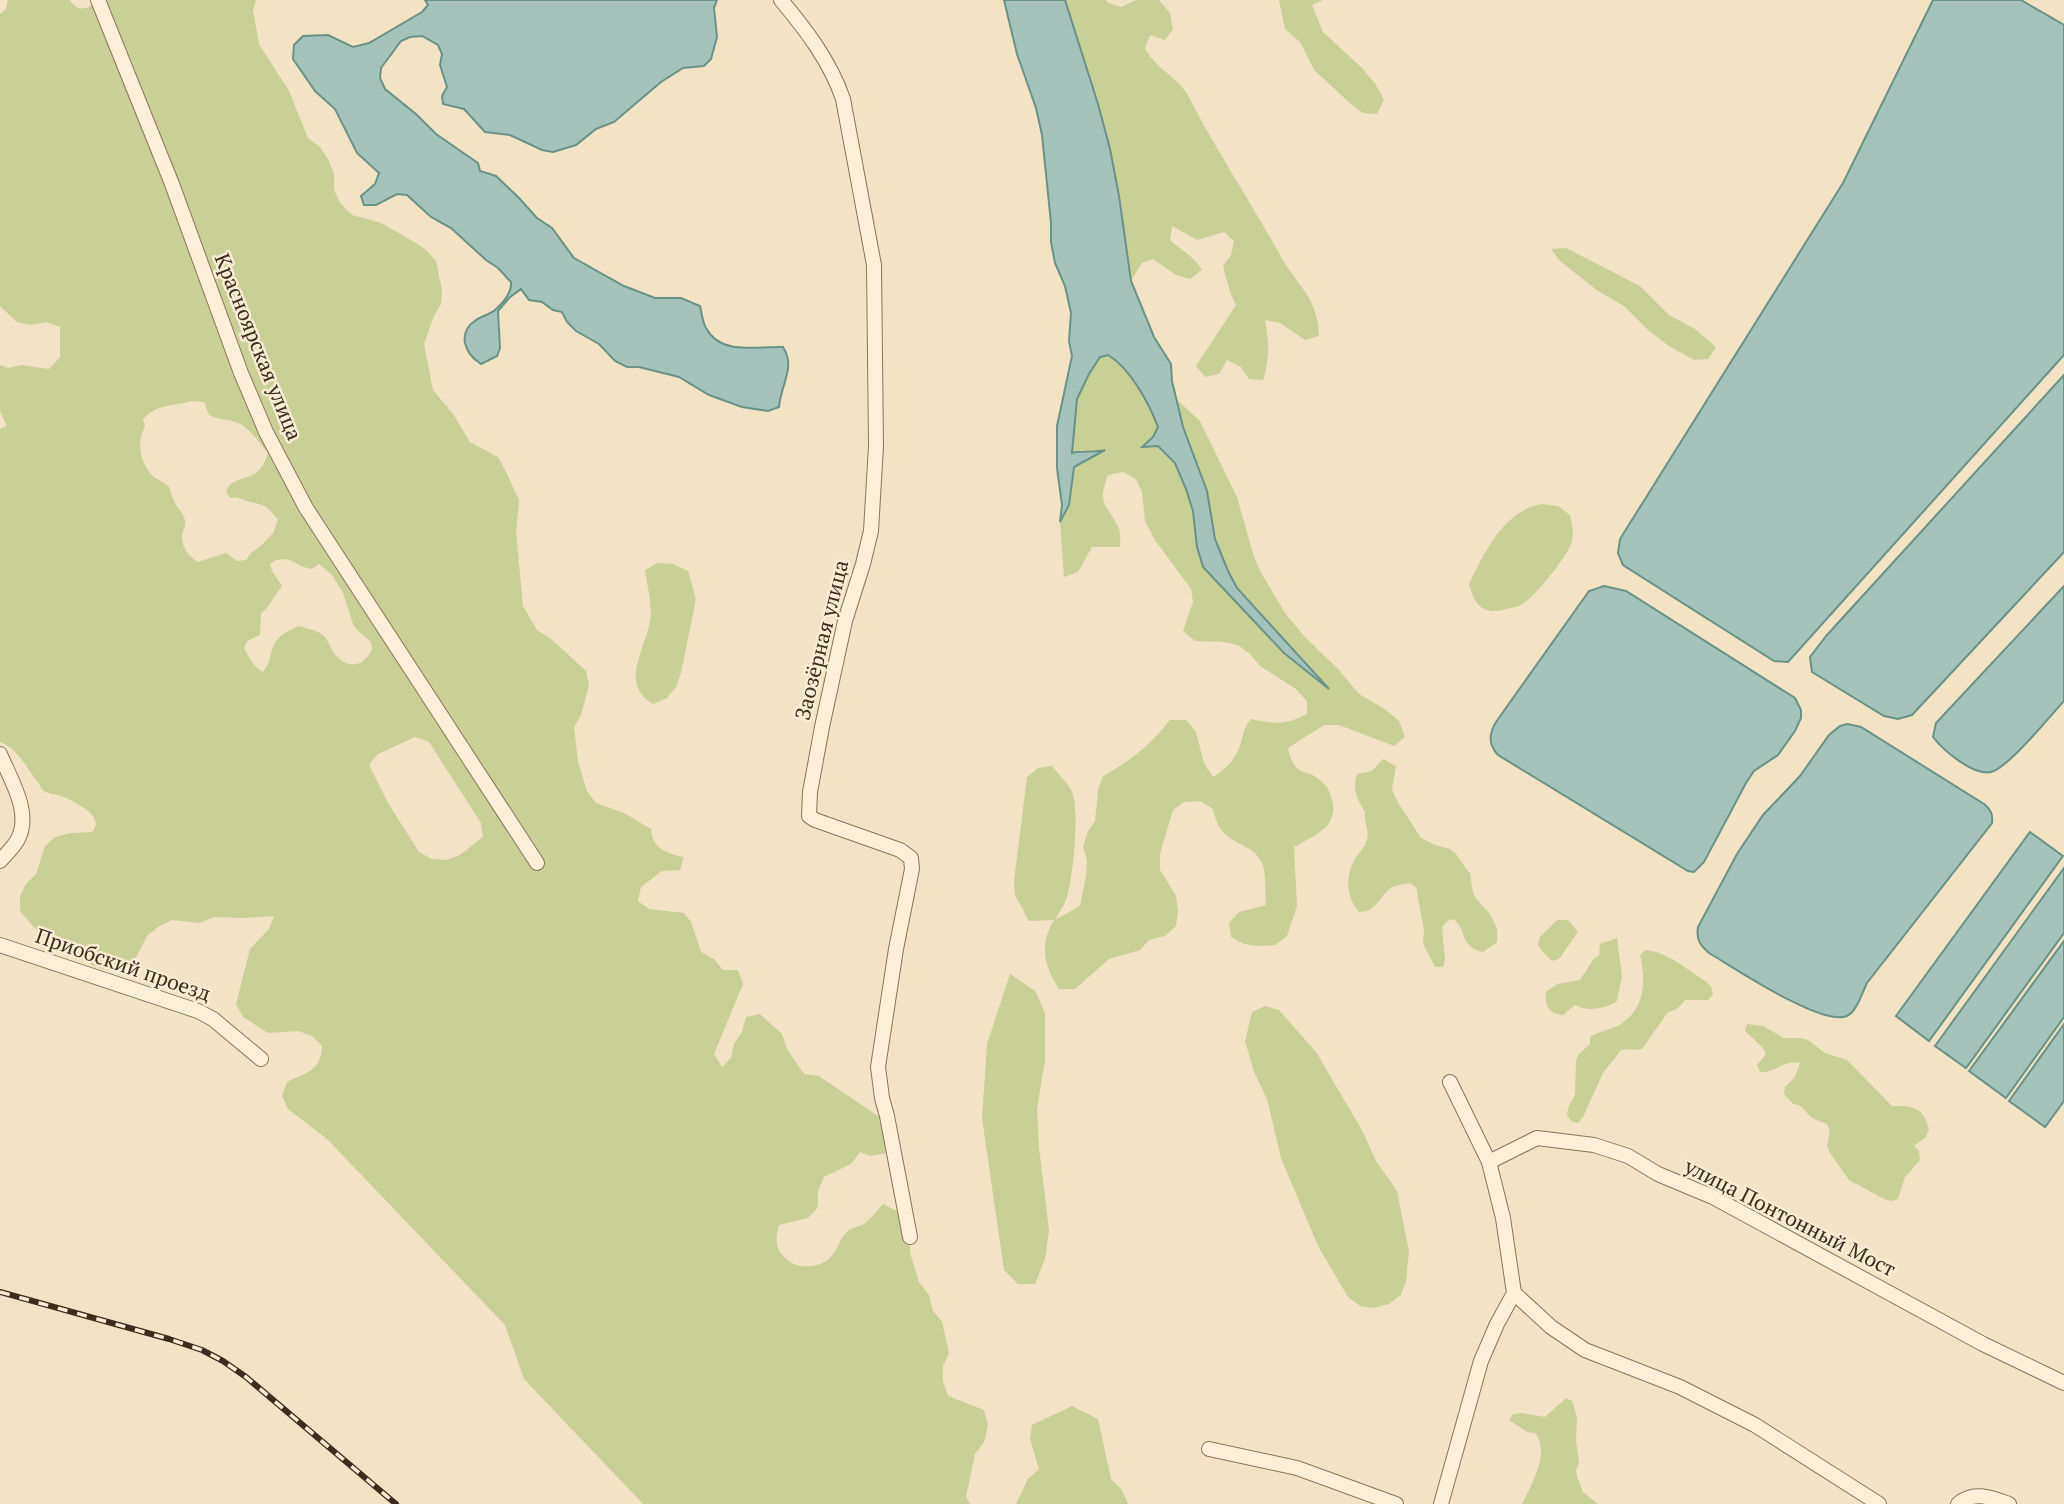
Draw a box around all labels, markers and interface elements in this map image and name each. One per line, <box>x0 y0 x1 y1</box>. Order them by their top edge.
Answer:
street label: Красноярская улица <box>209 249 309 444</box>
street label: Заозёрная улица <box>788 557 855 723</box>
street label: Приобский проезд <box>32 921 215 1007</box>
street label: улица Понтонный Мост <box>1679 1151 1901 1283</box>

